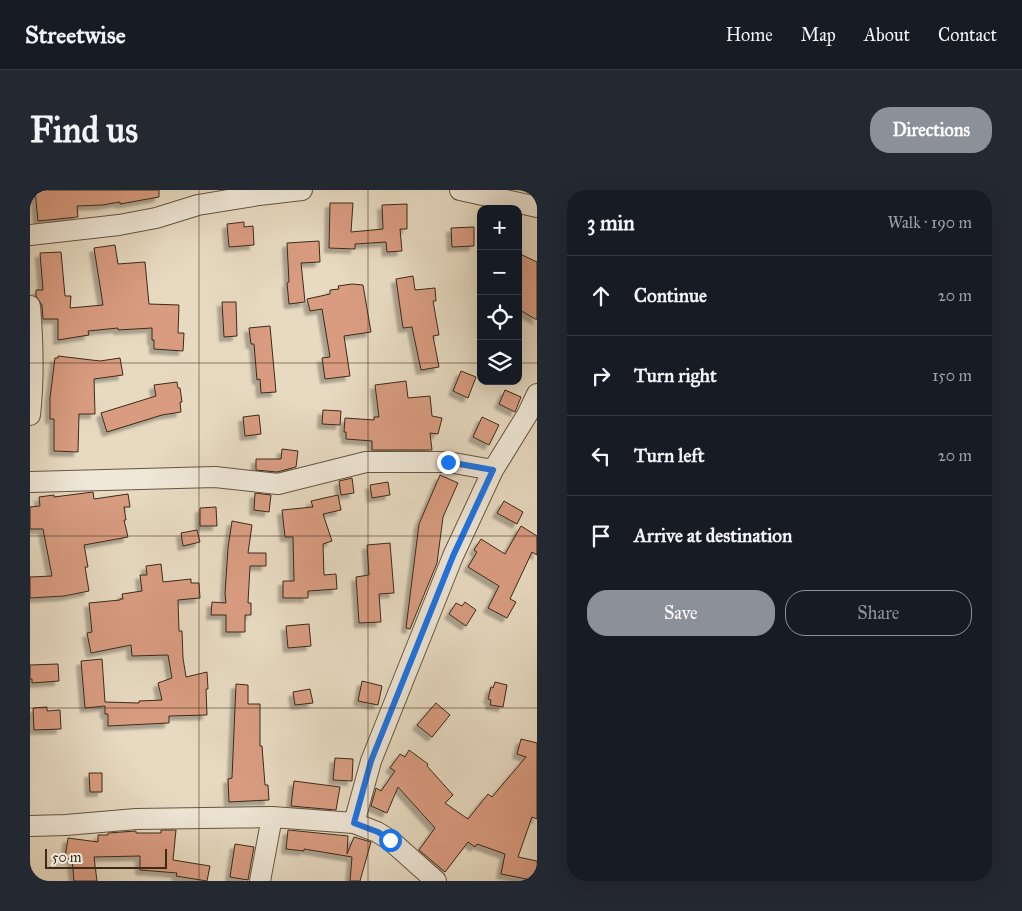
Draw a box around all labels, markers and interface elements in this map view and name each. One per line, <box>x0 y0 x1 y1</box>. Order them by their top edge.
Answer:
text: Streetwise <box>25 20 126 50</box>
text: Home <box>726 24 773 46</box>
text: Map <box>801 24 836 46</box>
text: About <box>864 24 910 46</box>
text: Contact <box>938 24 997 46</box>
button: Directions <box>870 107 992 153</box>
text: Find us <box>30 109 138 152</box>
map controls <box>477 205 522 385</box>
button: + <box>477 205 522 250</box>
text: 3 min <box>587 210 635 236</box>
text: Walk · 190 m <box>888 213 972 232</box>
button: − <box>477 250 522 295</box>
icon: ahead <box>587 282 615 310</box>
text: Continue <box>634 284 707 307</box>
text: 20 m <box>938 286 972 305</box>
button: locate <box>477 295 522 340</box>
button: layers <box>477 340 522 385</box>
icon: right <box>587 362 615 390</box>
text: Turn right <box>634 364 717 387</box>
text: 150 m <box>932 366 972 385</box>
icon: left <box>587 442 615 470</box>
text: Turn left <box>634 444 704 467</box>
text: 20 m <box>938 446 972 465</box>
route end <box>437 451 460 474</box>
icon: arrive <box>587 522 615 550</box>
text: Arrive at destination <box>634 524 792 547</box>
button: Save <box>587 590 775 636</box>
button: Share <box>785 590 972 636</box>
route start <box>379 829 402 852</box>
scale bar <box>45 846 168 869</box>
text: 50 m <box>52 849 81 866</box>

